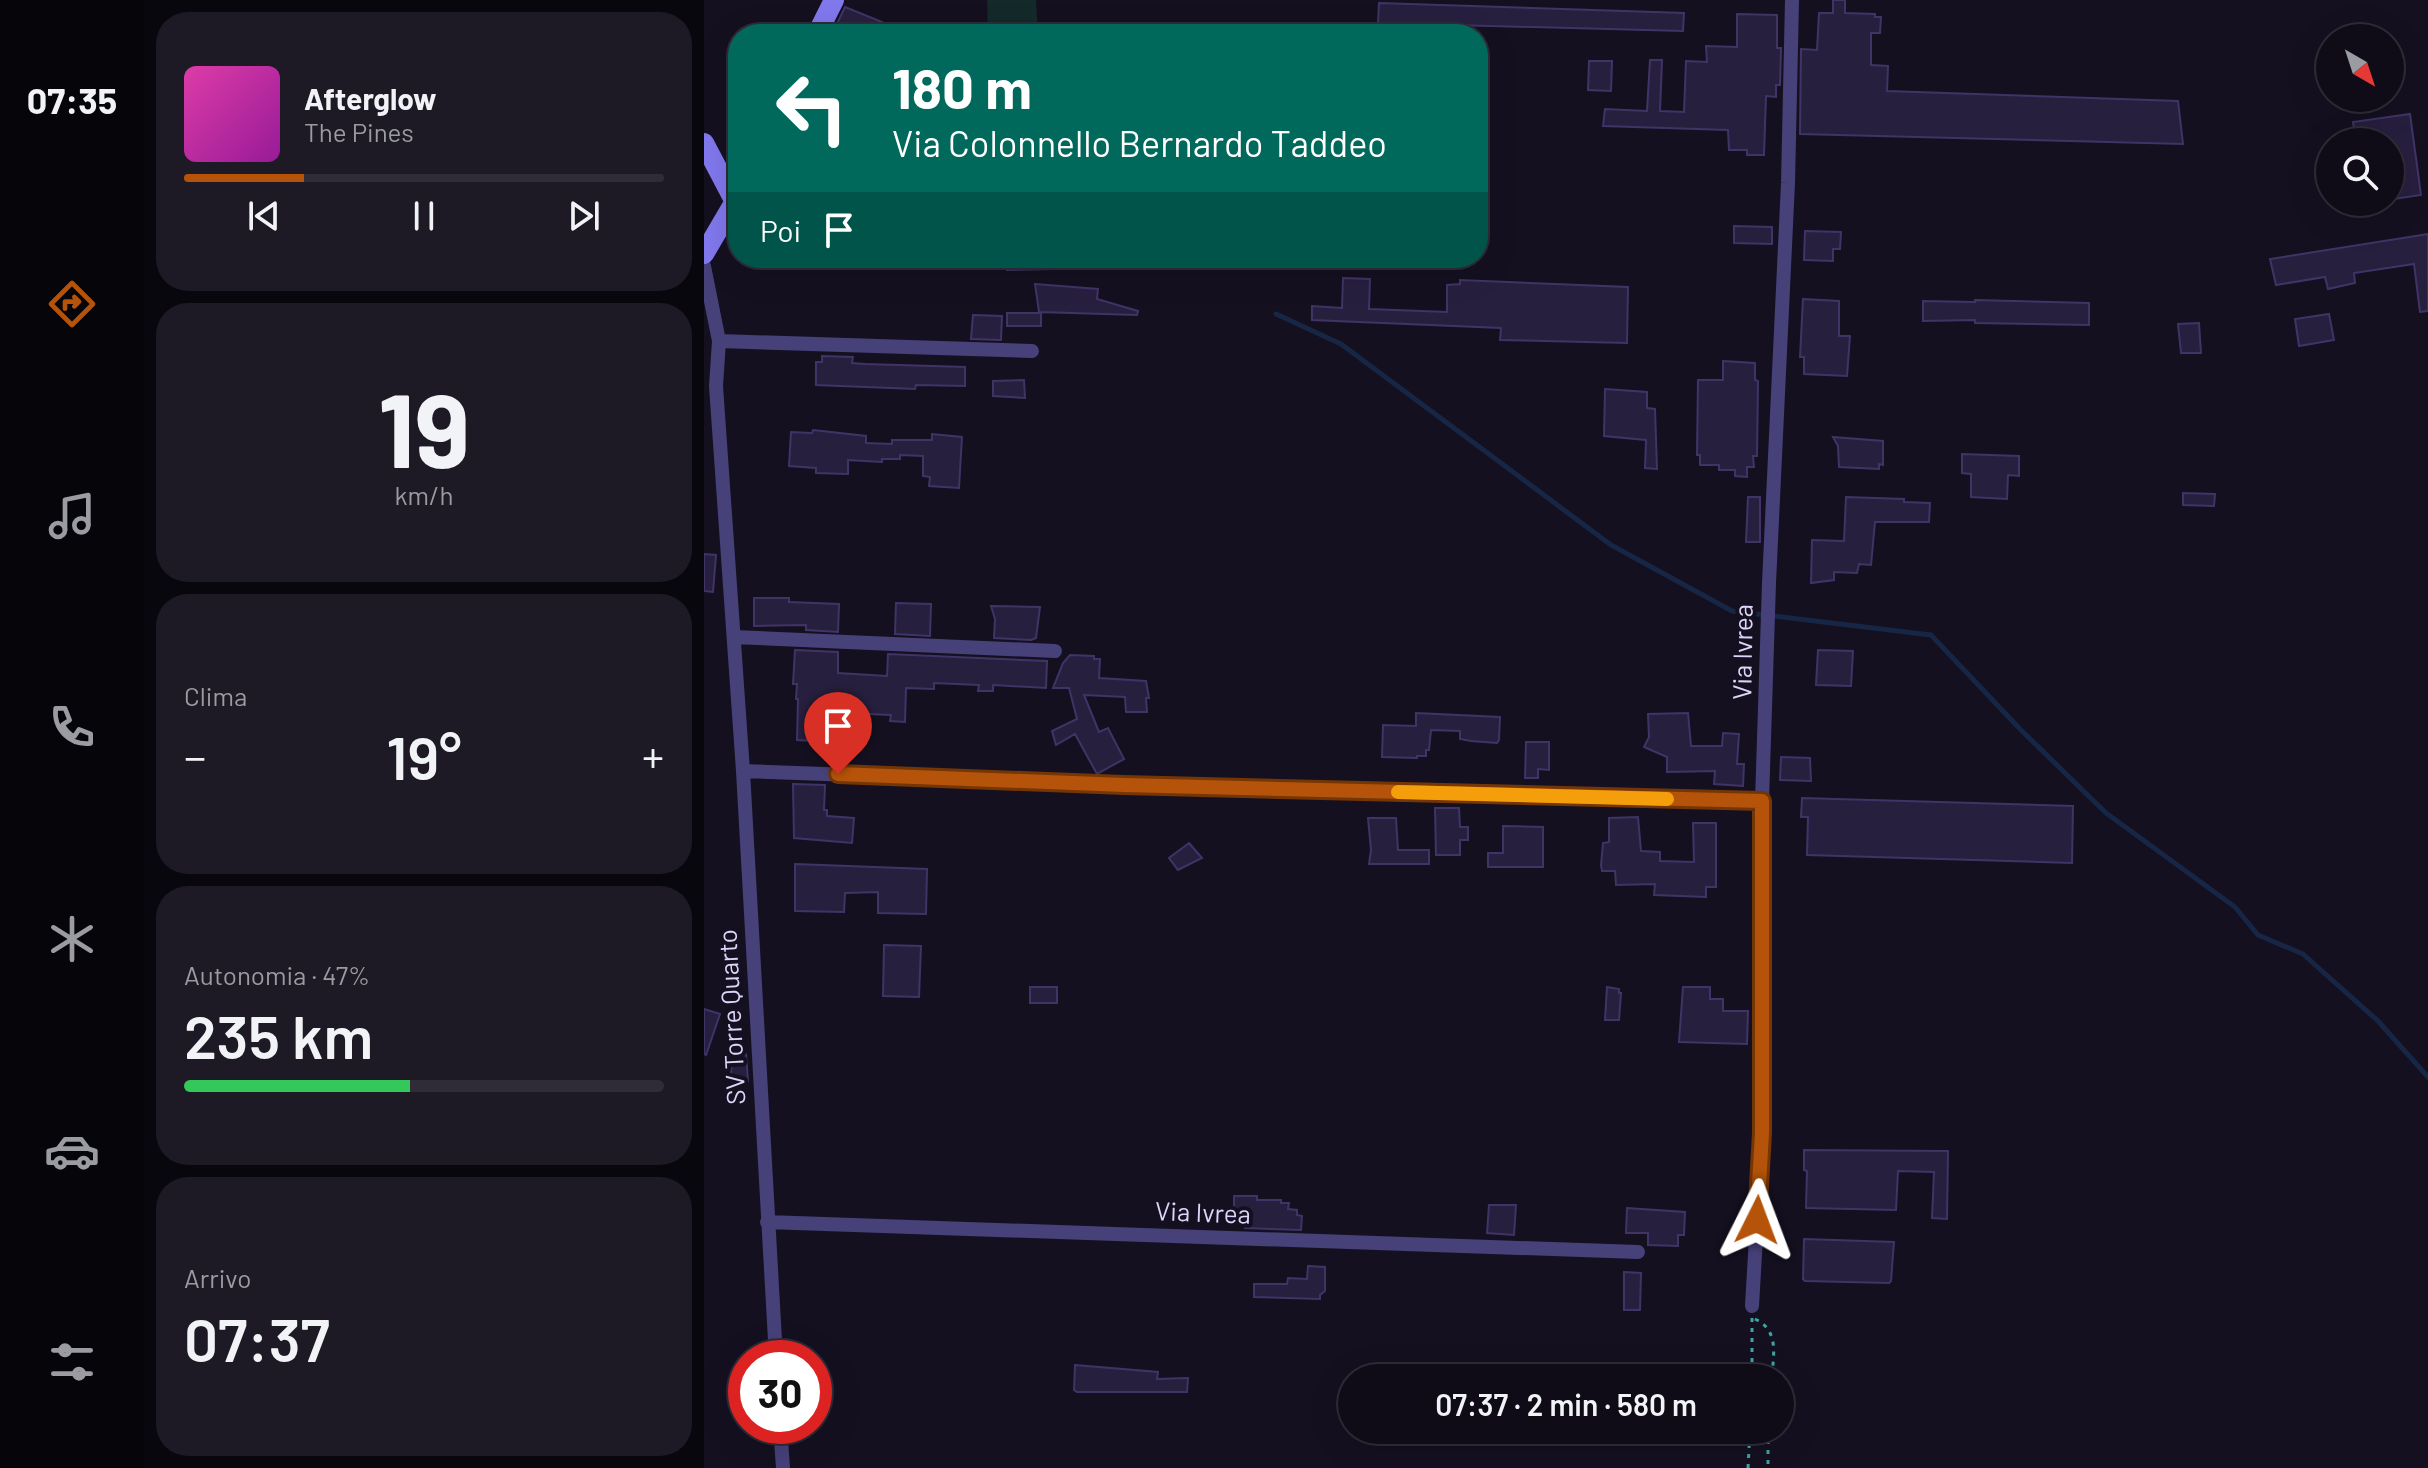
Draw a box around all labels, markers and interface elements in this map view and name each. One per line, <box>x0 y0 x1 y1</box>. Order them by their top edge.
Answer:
north arrow <box>2316 24 2404 112</box>
map controls <box>2316 24 2404 216</box>
text: 180 m <box>892 53 1032 120</box>
icon: left <box>760 56 864 160</box>
text: 07:35 <box>27 78 117 121</box>
text: Afterglow <box>304 80 437 116</box>
text: The Pines <box>304 116 414 147</box>
text: Via Colonnello Bernardo Taddeo <box>892 121 1387 164</box>
button: search <box>2316 128 2404 216</box>
icon: previous <box>242 194 286 238</box>
icon: pause <box>402 194 446 238</box>
icon: next <box>562 194 606 238</box>
icon: arrive <box>817 208 861 252</box>
text: Poi <box>760 212 801 248</box>
icon: directions <box>44 276 100 332</box>
text: 19 <box>378 364 470 489</box>
text: km/h <box>395 479 453 510</box>
icon: music <box>44 488 100 544</box>
street label: Via Ivrea <box>1725 604 1758 700</box>
text: Clima <box>184 680 247 711</box>
pin <box>804 692 872 774</box>
icon: phone <box>44 699 100 755</box>
icon: arrive <box>816 704 860 748</box>
text: 19° <box>386 720 462 792</box>
text: − <box>184 729 206 782</box>
text: + <box>642 729 664 782</box>
icon: climate <box>44 911 100 967</box>
street label: SV Torre Quarto <box>710 929 751 1106</box>
text: Autonomia · 47% <box>184 959 370 990</box>
text: 235 km <box>184 999 373 1071</box>
icon: car <box>44 1123 100 1179</box>
position arrow <box>1715 1178 1799 1262</box>
street label: Via Ivrea <box>1155 1194 1252 1229</box>
text: Arrivo <box>184 1262 251 1293</box>
text: 07:37 <box>184 1302 330 1374</box>
icon: filters <box>44 1334 100 1390</box>
speed limit sign: 30 <box>728 1340 832 1444</box>
text: 07:37 · 2 min · 580 m <box>1435 1386 1697 1422</box>

